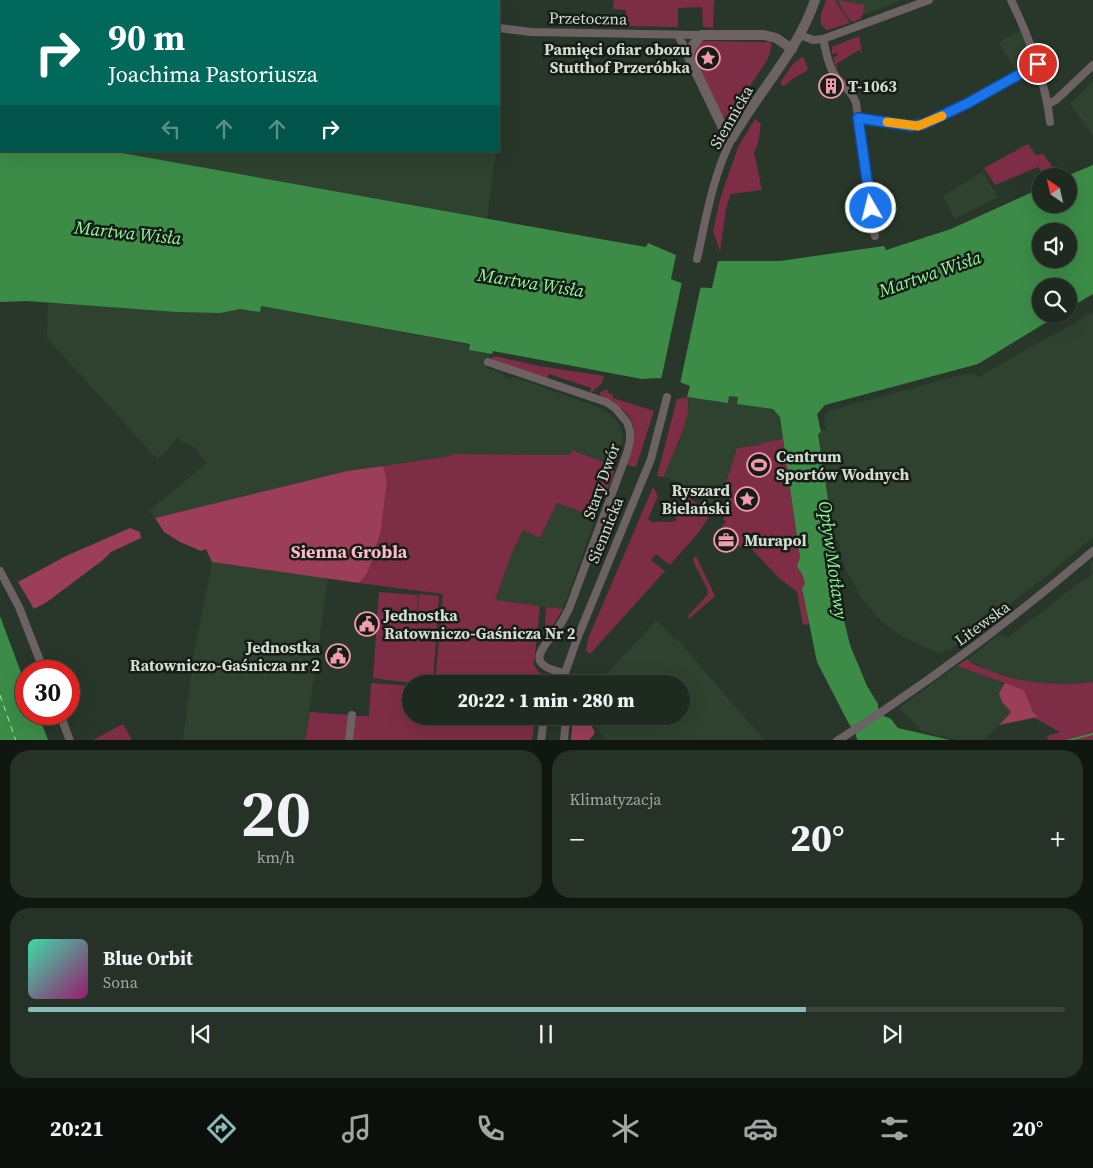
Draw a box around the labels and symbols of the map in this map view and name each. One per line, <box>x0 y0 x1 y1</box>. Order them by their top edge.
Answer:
street label: Przetoczna <box>549 6 628 30</box>
place label: Pamięci ofiar obozu Stutthof Przeróbka <box>544 38 690 78</box>
pin <box>1017 43 1059 85</box>
place icon: Pamięci ofiar obozu Stutthof Przeróbka <box>695 45 721 71</box>
building icon: T-1063 <box>818 73 844 99</box>
place label: T-1063 <box>848 75 897 97</box>
street label: Siennicka <box>704 81 758 153</box>
north arrow <box>1032 168 1078 212</box>
position arrow <box>844 181 896 233</box>
water label: Martwa Wisła <box>72 214 183 251</box>
water label: Martwa Wisła <box>874 244 985 303</box>
water label: Martwa Wisła <box>475 262 587 303</box>
street label: Stary Dwór <box>577 440 625 522</box>
place label: Centrum Sportów Wodnych <box>776 445 910 485</box>
sports icon: Centrum Sportów Wodnych <box>746 452 772 478</box>
place label: Ryszard Bielański <box>661 479 730 519</box>
place icon: Ryszard Bielański <box>734 486 760 512</box>
street label: Siennicka <box>582 493 629 566</box>
water label: Opływ Motławy <box>813 499 854 621</box>
office icon: Murapol <box>713 527 739 553</box>
place label: Murapol <box>744 529 807 551</box>
district label: Sienna Grobla <box>291 539 408 564</box>
street label: Litewska <box>950 595 1015 650</box>
place label: Jednostka Ratowniczo-Gaśnicza Nr 2 <box>383 604 576 644</box>
public building icon: Jednostka Ratowniczo-Gaśnicza Nr 2 <box>354 611 380 637</box>
place label: Jednostka Ratowniczo-Gaśnicza nr 2 <box>130 636 321 676</box>
public building icon: Jednostka Ratowniczo-Gaśnicza nr 2 <box>325 643 351 669</box>
speed limit sign: 30 <box>15 660 80 725</box>

